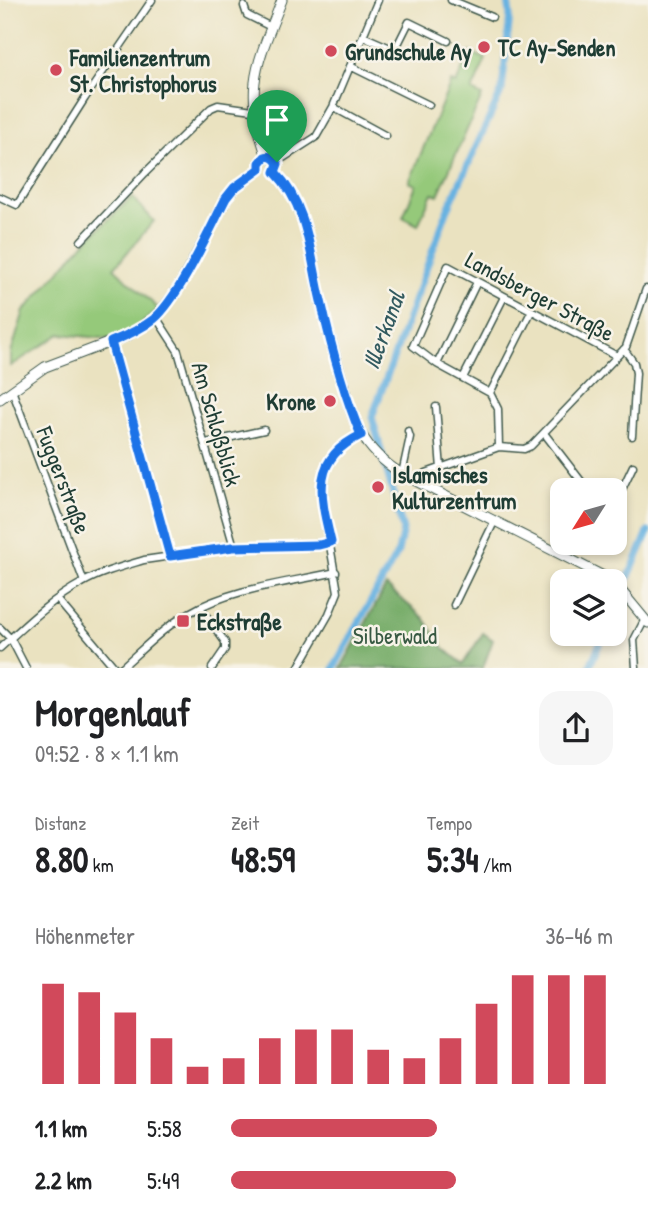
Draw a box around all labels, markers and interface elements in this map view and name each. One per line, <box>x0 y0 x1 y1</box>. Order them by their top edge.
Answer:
place label: TC Ay-Senden <box>497 32 616 64</box>
place label: Grundschule Ay <box>345 36 472 68</box>
marker: TC Ay-Senden <box>476 39 492 55</box>
place label: Familienzentrum St. Christophorus <box>69 42 217 100</box>
marker: Grundschule Ay <box>323 43 339 59</box>
marker: Familienzentrum St. Christophorus <box>48 62 64 78</box>
pin <box>247 90 307 162</box>
icon: arrive <box>258 101 296 139</box>
street label: Landsberger Straße <box>460 244 620 348</box>
water label: Illerkanal <box>354 285 412 373</box>
street label: Am Schloßblick <box>184 358 250 490</box>
place label: Krone <box>266 386 317 417</box>
marker: Krone <box>322 393 338 409</box>
street label: Fuggerstraße <box>29 421 99 538</box>
place label: Islamisches Kulturzentrum <box>392 459 517 516</box>
north arrow <box>550 478 626 555</box>
map controls <box>550 478 627 646</box>
marker: Islamisches Kulturzentrum <box>370 479 386 495</box>
button: layers <box>550 569 627 646</box>
place label: Eckstraße <box>197 606 282 638</box>
marker: Eckstraße <box>175 613 191 629</box>
park label: Silberwald <box>353 620 437 651</box>
text: Morgenlauf <box>35 686 191 738</box>
button: share <box>539 691 613 765</box>
text: 09:52 · 8 × 1.1 km <box>35 738 179 769</box>
text: Distanz <box>35 810 86 836</box>
text: Zeit <box>231 810 259 836</box>
text: Tempo <box>427 810 472 836</box>
text: 8.80 <box>35 836 88 883</box>
text: 48:59 <box>231 836 295 883</box>
text: 5:34 <box>427 836 479 883</box>
text: km <box>88 852 114 878</box>
text: /km <box>479 852 512 878</box>
text: Höhenmeter <box>35 920 135 951</box>
text: 36–46 m <box>545 920 613 951</box>
text: 1.1 km <box>35 1113 87 1144</box>
text: 5:58 <box>147 1113 182 1144</box>
text: 2.2 km <box>35 1165 92 1196</box>
text: 5:49 <box>147 1165 179 1196</box>

